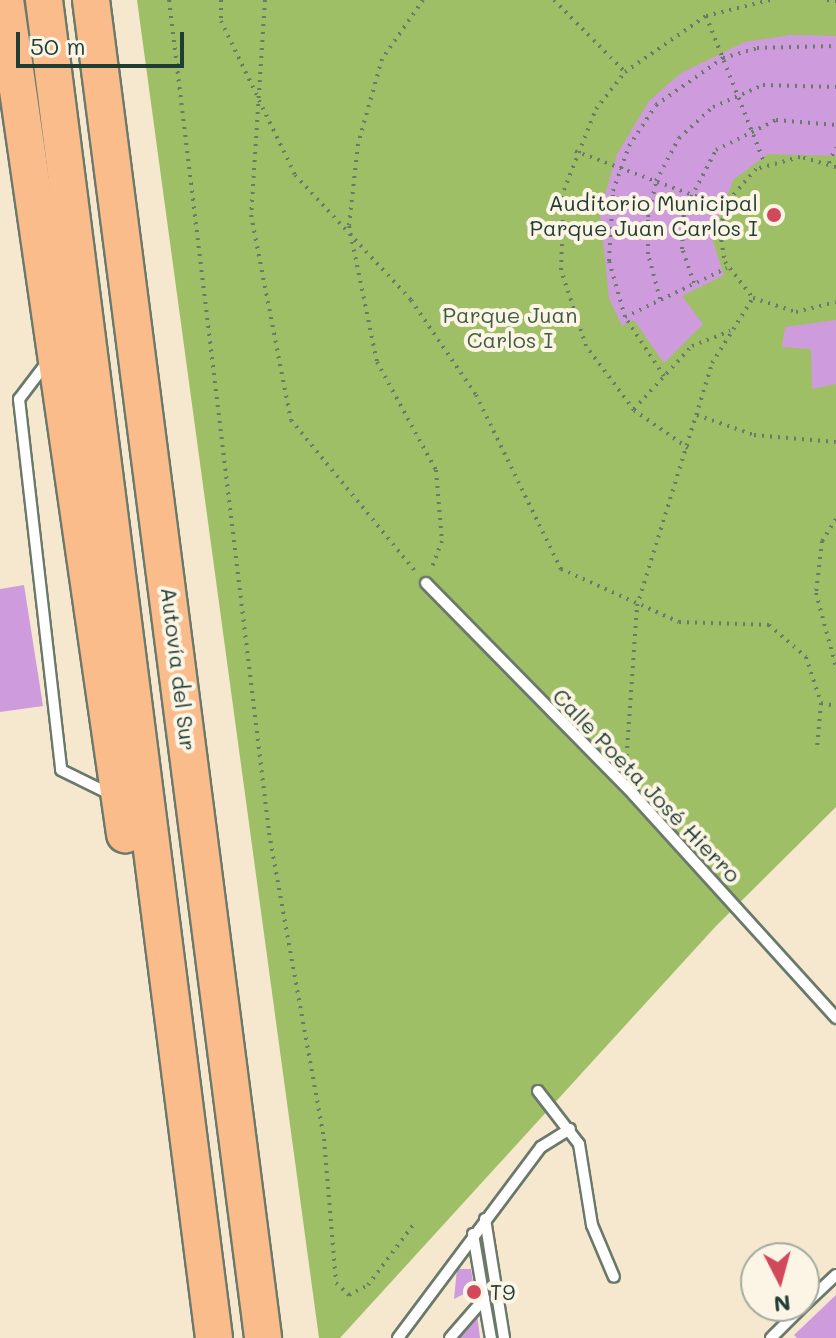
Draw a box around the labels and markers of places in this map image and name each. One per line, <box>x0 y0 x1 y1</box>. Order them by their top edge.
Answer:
place label: Auditorio Municipal Parque Juan Carlos I <box>530 189 758 240</box>
marker: Auditorio Municipal Parque Juan Carlos I <box>765 206 783 224</box>
place label: T9 <box>490 1279 515 1305</box>
marker: T9 <box>465 1283 483 1301</box>

